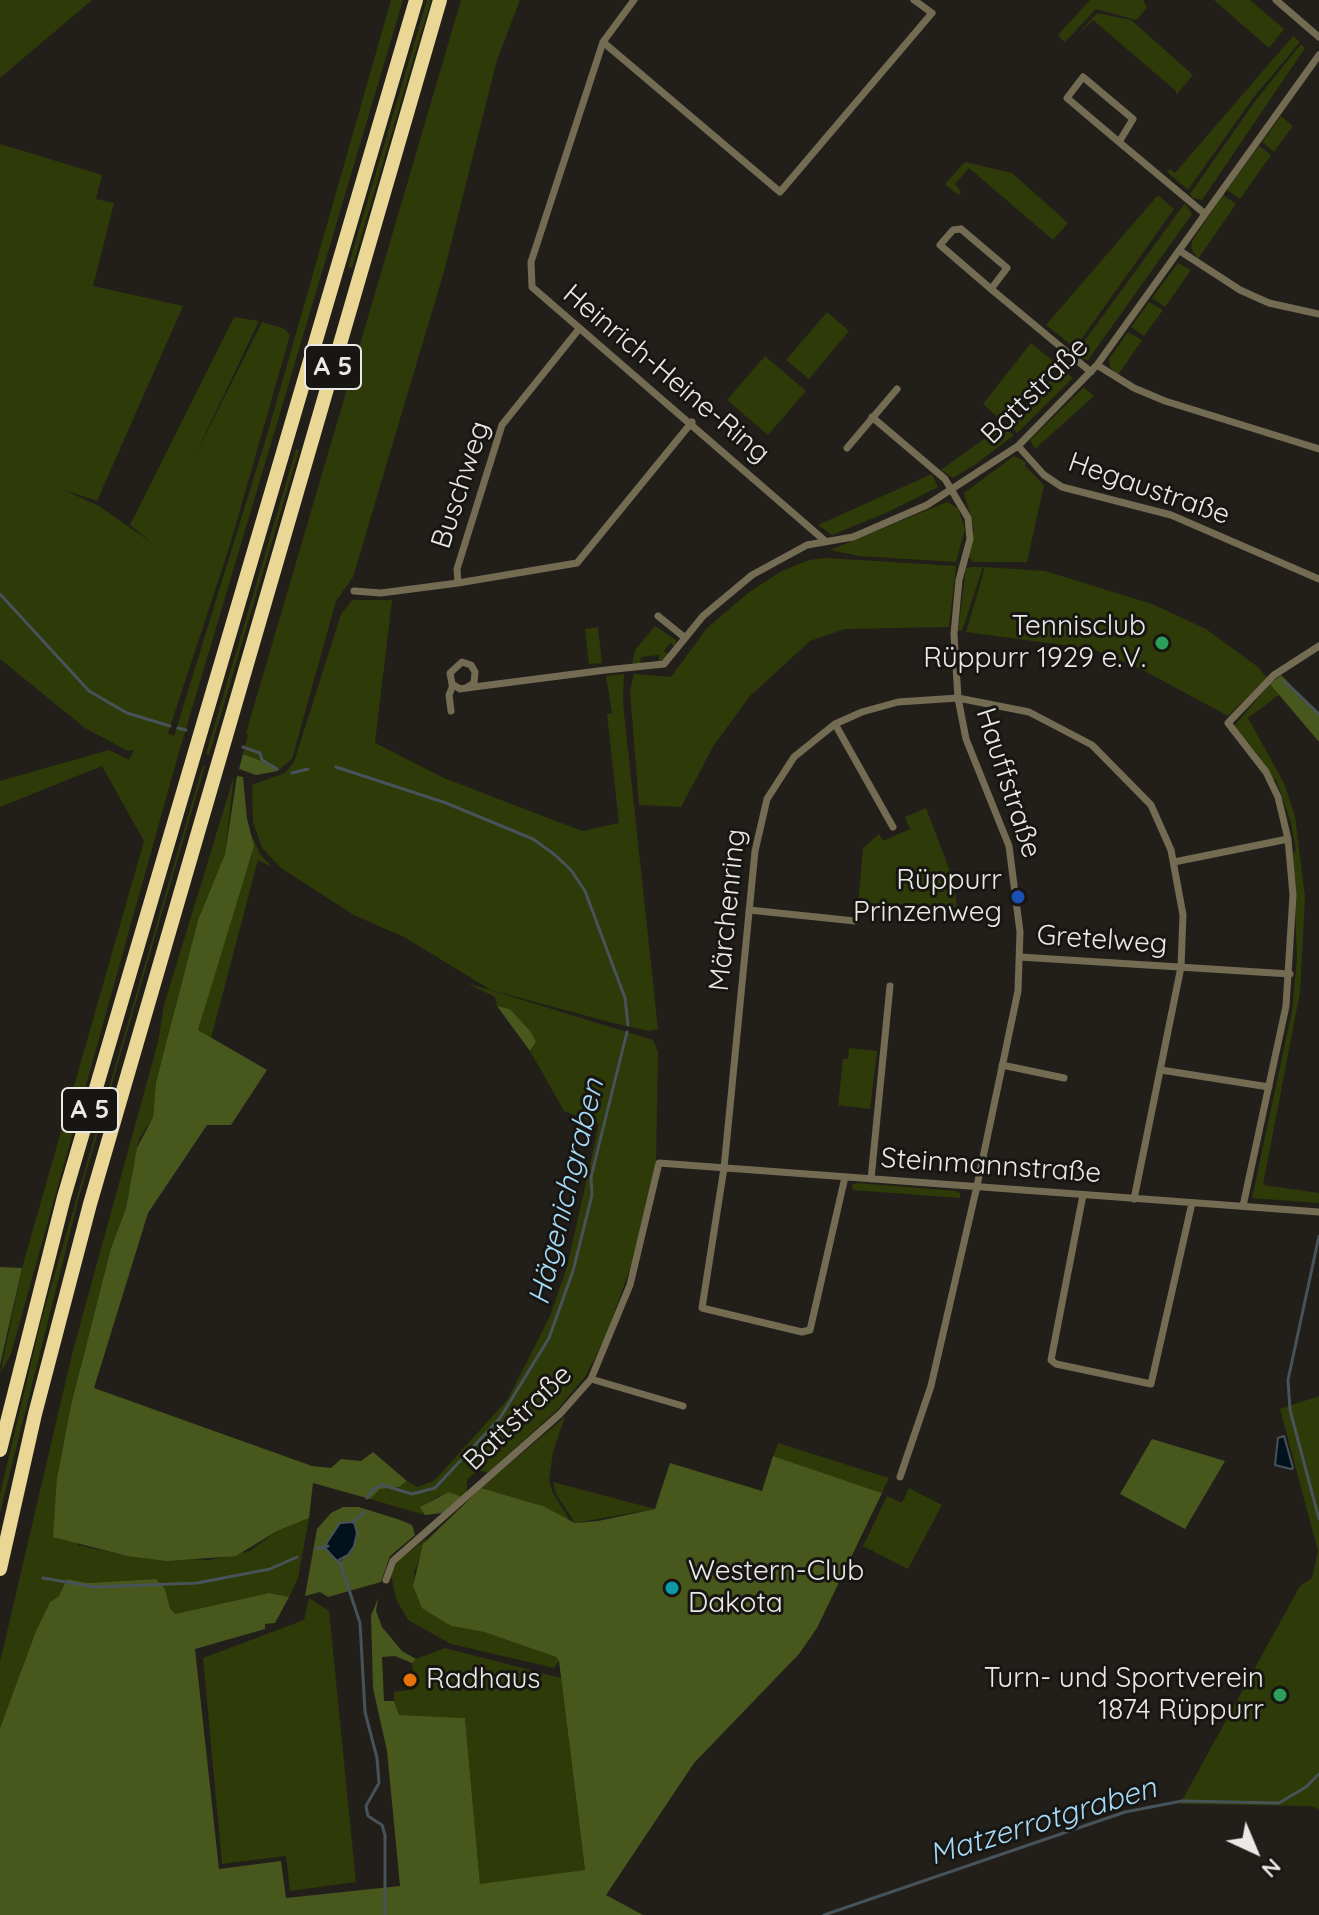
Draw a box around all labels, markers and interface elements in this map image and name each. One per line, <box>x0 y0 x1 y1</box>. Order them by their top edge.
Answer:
street label: Heinrich-Heine-Ring <box>556 278 776 470</box>
street label: Battstraße <box>974 330 1096 452</box>
road number: A 5 <box>305 345 361 389</box>
street label: Buschweg <box>425 417 497 553</box>
street label: Hegaustraße <box>1064 446 1234 532</box>
place label: Tennisclub Rüppurr 1929 e.V. <box>923 610 1146 676</box>
marker: Tennisclub Rüppurr 1929 e.V. <box>1153 634 1171 652</box>
street label: Hauffstraße <box>968 704 1048 862</box>
street label: Märchenring <box>703 827 753 993</box>
place label: Rüppurr Prinzenweg <box>853 864 1002 930</box>
marker: Rüppurr Prinzenweg <box>1009 888 1027 906</box>
street label: Gretelweg <box>1036 919 1168 961</box>
water label: Hägenichgraben <box>522 1075 612 1309</box>
road number: A 5 <box>62 1088 118 1132</box>
street label: Steinmannstraße <box>880 1142 1102 1190</box>
street label: Battstraße <box>457 1358 579 1478</box>
place label: Western-Club Dakota <box>688 1555 864 1621</box>
marker: Western-Club Dakota <box>663 1579 681 1597</box>
place label: Turn- und Sportverein 1874 Rüppurr <box>984 1662 1264 1728</box>
place label: Radhaus <box>426 1663 540 1697</box>
marker: Radhaus <box>401 1671 419 1689</box>
marker: Turn- und Sportverein 1874 Rüppurr <box>1271 1686 1289 1704</box>
water label: Matzerrotgraben <box>925 1770 1161 1874</box>
north arrow <box>1215 1811 1295 1891</box>
text: N <box>1256 1853 1287 1884</box>

